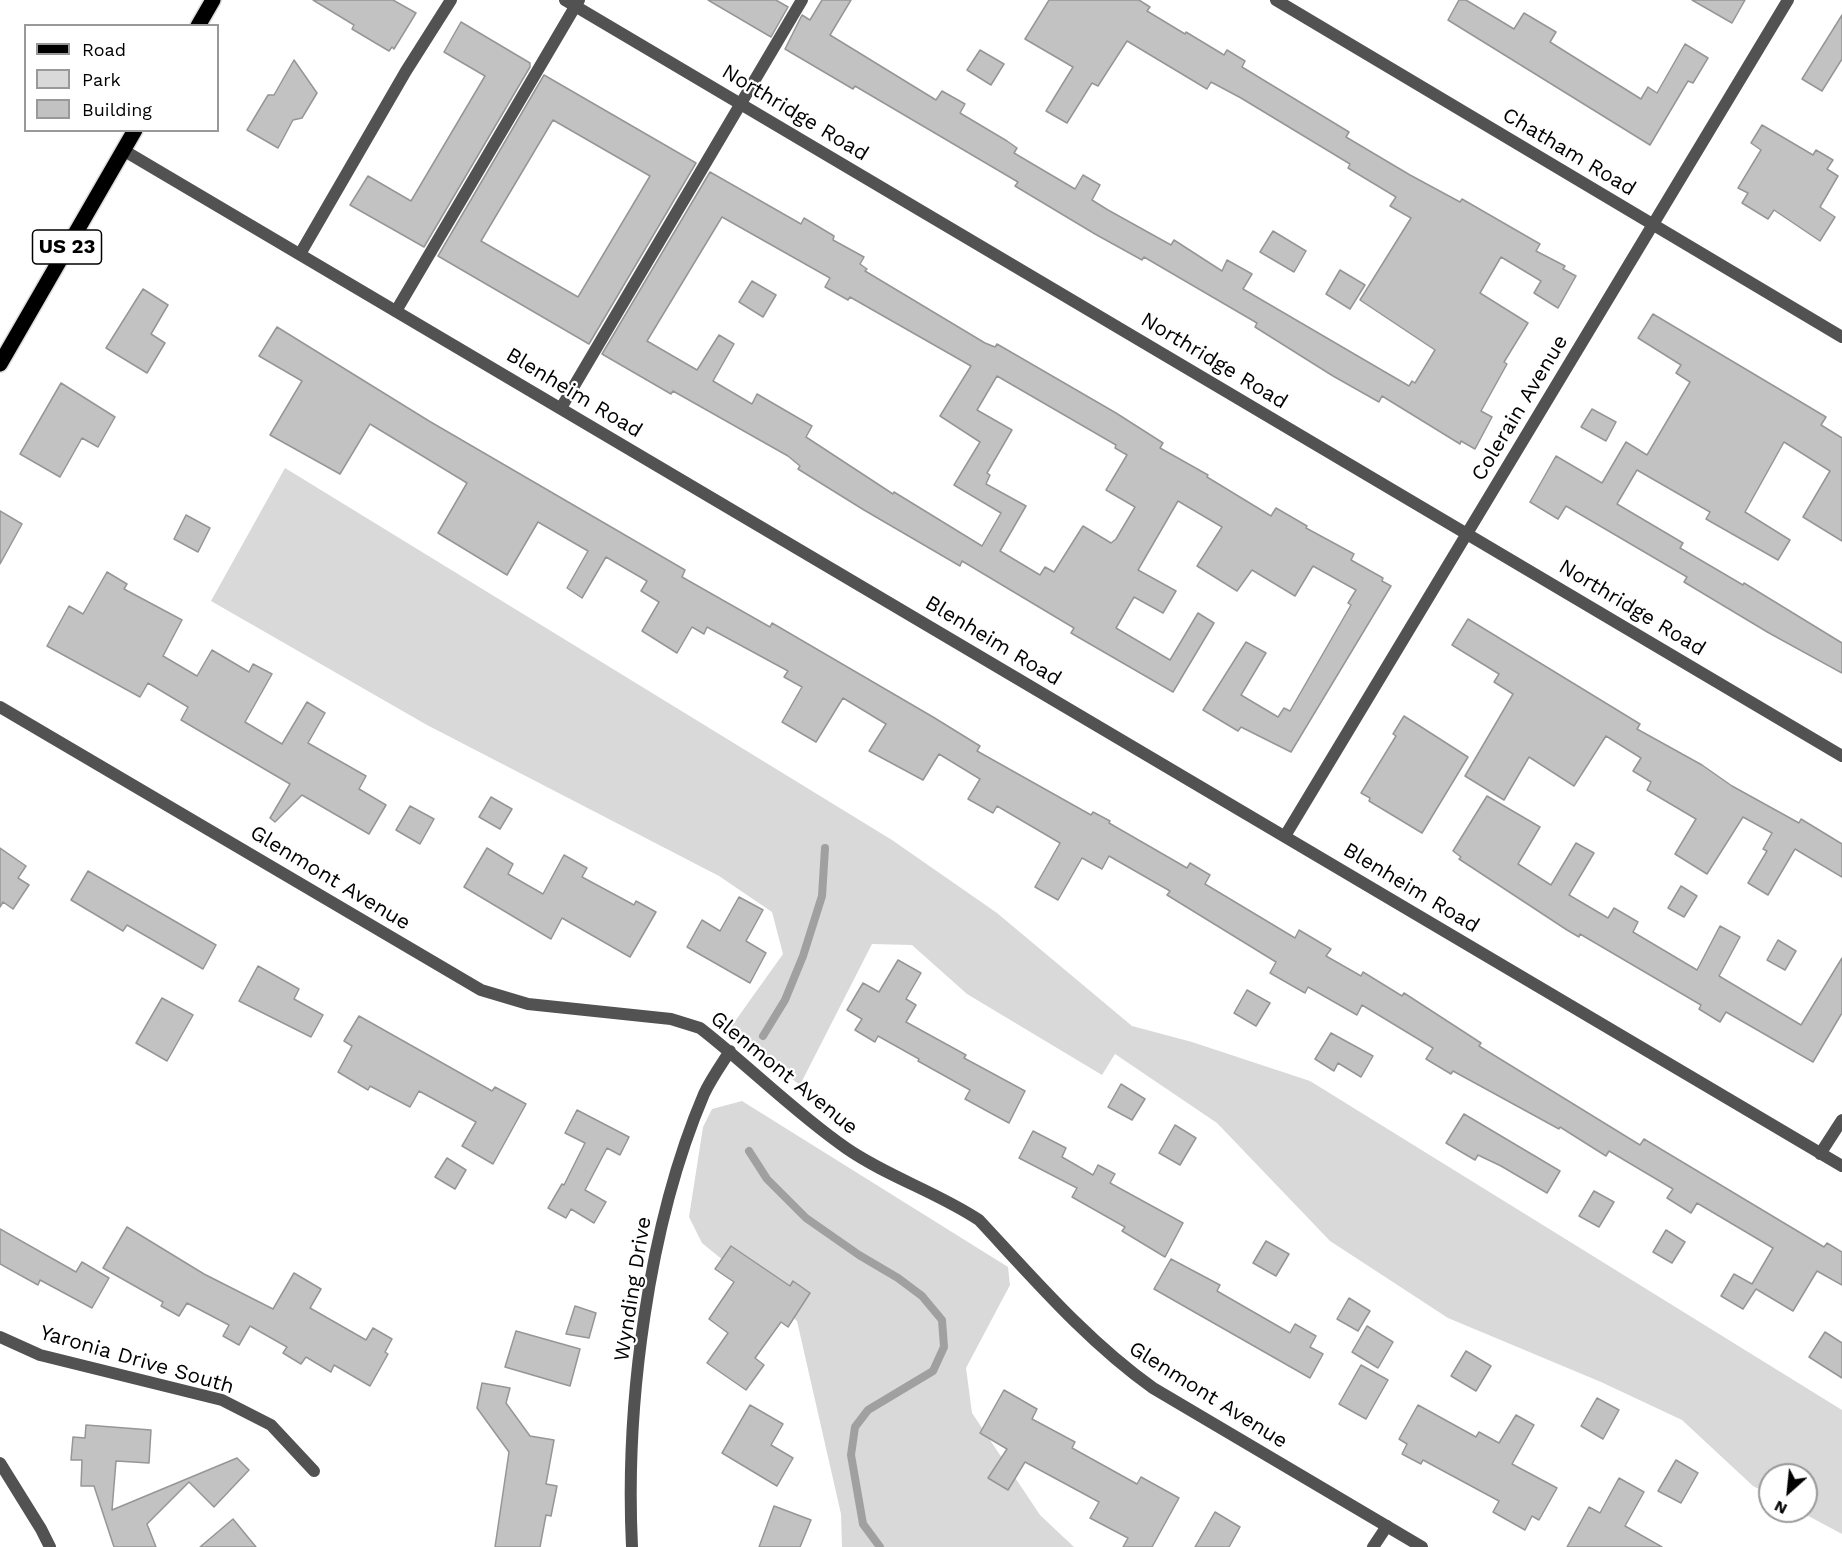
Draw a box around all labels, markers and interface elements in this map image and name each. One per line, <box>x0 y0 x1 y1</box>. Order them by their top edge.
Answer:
legend <box>24 24 219 132</box>
text: Road <box>82 39 126 60</box>
street label: Northridge Road <box>717 59 873 167</box>
text: Park <box>82 69 121 90</box>
text: Building <box>82 99 152 120</box>
street label: Chatham Road <box>1498 102 1640 202</box>
road number: US 23 <box>32 230 101 264</box>
street label: Northridge Road <box>1136 307 1292 415</box>
street label: Colerain Avenue <box>1467 330 1573 486</box>
street label: Blenheim Road <box>501 342 647 444</box>
street label: Northridge Road <box>1554 554 1710 662</box>
street label: Blenheim Road <box>920 590 1066 692</box>
street label: Glenmont Avenue <box>245 820 415 936</box>
street label: Blenheim Road <box>1338 837 1484 939</box>
street label: Glenmont Avenue <box>705 1006 863 1140</box>
street label: Wynding Drive <box>609 1215 657 1363</box>
street label: Yaronia Drive South <box>37 1320 237 1400</box>
street label: Glenmont Avenue <box>1124 1336 1292 1454</box>
north arrow <box>1758 1463 1818 1523</box>
text: N <box>1771 1497 1790 1519</box>

